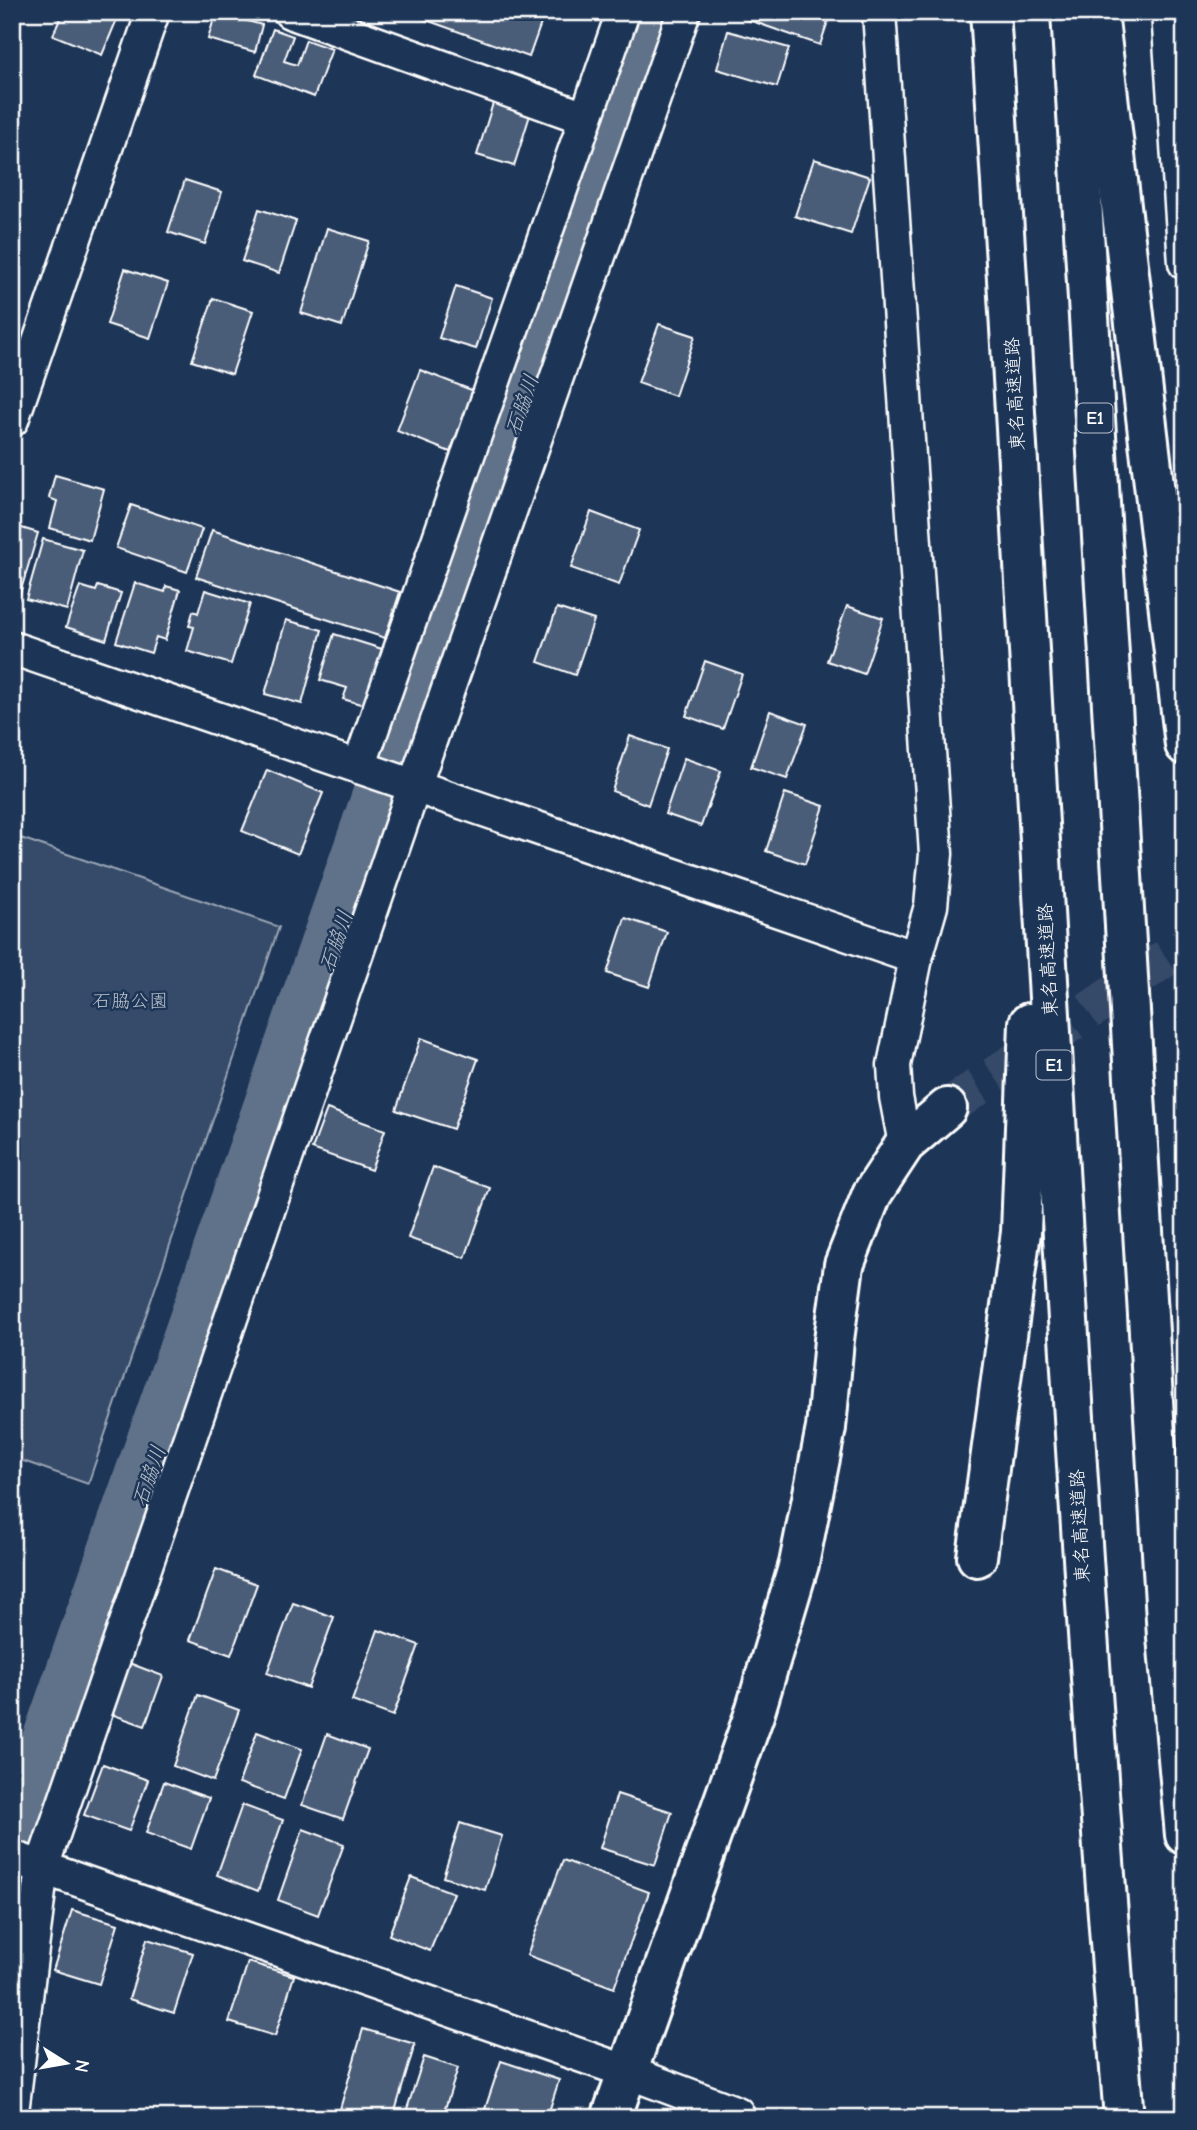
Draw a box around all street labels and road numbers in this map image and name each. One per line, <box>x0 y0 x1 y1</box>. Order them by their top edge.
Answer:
street label: 東名高速道路 <box>1001 336 1029 452</box>
road number: E1 <box>1078 404 1112 432</box>
street label: 東名高速道路 <box>1034 902 1062 1018</box>
road number: E1 <box>1036 1050 1072 1080</box>
street label: 東名高速道路 <box>1066 1468 1094 1584</box>

